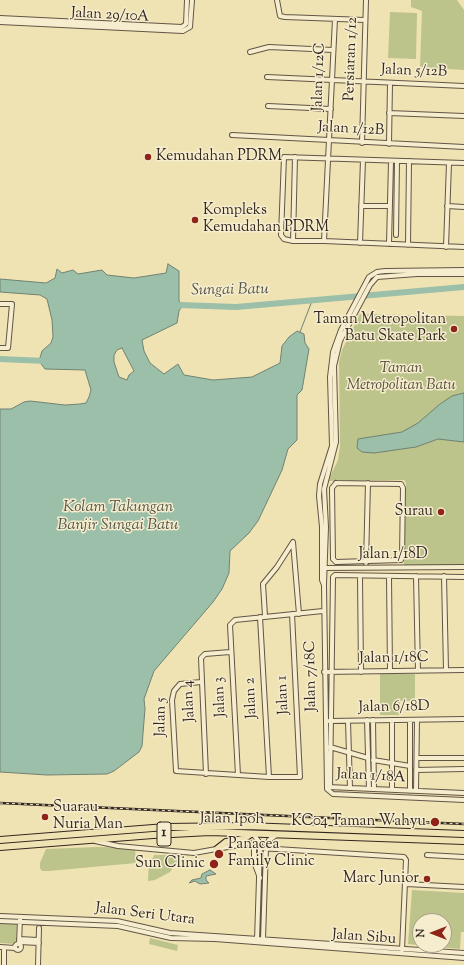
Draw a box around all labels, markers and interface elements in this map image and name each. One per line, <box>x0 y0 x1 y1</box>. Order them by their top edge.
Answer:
street label: Jalan 29/10A <box>70 5 150 27</box>
street label: Persiaran 1/12 <box>342 17 362 101</box>
street label: Jalan 1/12C <box>310 42 330 112</box>
street label: Jalan 5/12B <box>381 62 447 82</box>
street label: Jalan 1/12B <box>317 119 385 141</box>
place label: Kemudahan PDRM <box>156 148 282 166</box>
marker: Kemudahan PDRM <box>143 152 153 162</box>
place label: Kompleks Kemudahan PDRM <box>203 202 329 237</box>
marker: Kompleks Kemudahan PDRM <box>190 215 200 225</box>
water label: Sungai Batu <box>191 281 269 301</box>
place label: Taman Metropolitan Batu Skate Park <box>313 311 446 346</box>
marker: Taman Metropolitan Batu Skate Park <box>449 324 459 334</box>
park label: Taman Metropolitan Batu <box>346 360 456 395</box>
water label: Kolam Takungan Banjir Sungai Batu <box>58 498 178 536</box>
place label: Surau <box>394 503 433 521</box>
marker: Surau <box>436 507 446 517</box>
street label: Jalan 1/18D <box>358 546 428 564</box>
street label: Jalan 7/18C <box>302 640 322 712</box>
street label: Jalan 1/18C <box>359 649 429 669</box>
street label: Jalan 1 <box>274 675 294 715</box>
street label: Jalan 3 <box>211 676 231 718</box>
street label: Jalan 2 <box>242 677 262 719</box>
street label: Jalan 4 <box>180 680 200 722</box>
street label: Jalan 5 <box>153 697 171 737</box>
street label: Jalan 6/18D <box>358 698 430 718</box>
street label: Jalan 1/18A <box>336 766 406 788</box>
place label: Suarau Nuria Man <box>53 799 123 834</box>
street label: Jalan Ipoh <box>200 810 264 830</box>
marker: Suarau Nuria Man <box>40 812 50 822</box>
place label: KC04 Taman Wahyu <box>291 813 426 831</box>
marker: KC04 Taman Wahyu <box>429 816 441 828</box>
road number: 1 <box>157 822 171 846</box>
place label: Panacea Family Clinic <box>228 836 315 871</box>
marker: Panacea Family Clinic <box>213 848 225 860</box>
place label: Sun Clinic <box>135 855 205 873</box>
marker: Sun Clinic <box>208 858 220 870</box>
place label: Marc Junior <box>343 870 419 888</box>
marker: Marc Junior <box>422 874 432 884</box>
street label: Jalan Seri Utara <box>94 900 196 930</box>
north arrow <box>412 913 452 953</box>
street label: Jalan Sibu <box>331 927 397 949</box>
text: N <box>413 929 429 937</box>

